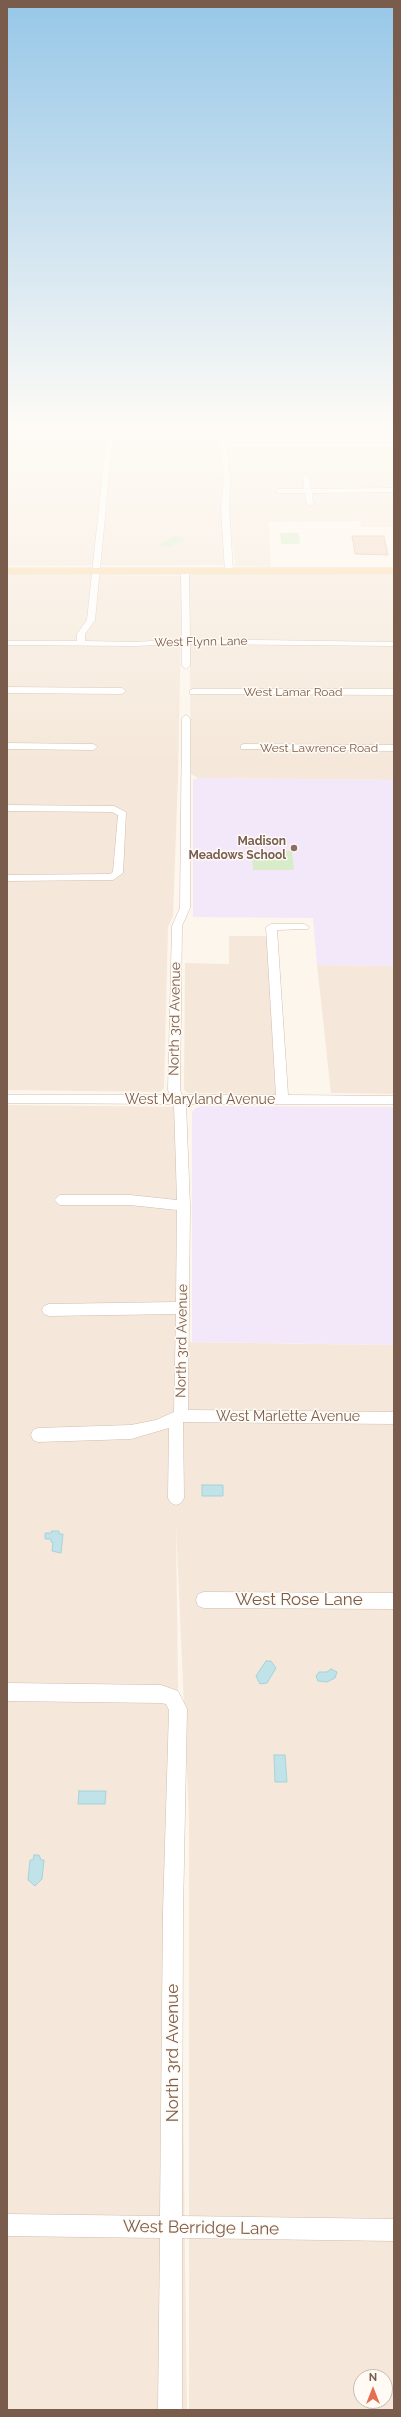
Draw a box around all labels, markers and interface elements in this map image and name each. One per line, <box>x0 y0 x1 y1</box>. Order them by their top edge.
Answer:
street label: West Flynn Lane <box>154 634 248 650</box>
street label: West Lamar Road <box>244 685 342 699</box>
street label: West Lawrence Road <box>260 741 378 755</box>
place label: Madison Meadows School <box>188 834 286 862</box>
marker: Madison Meadows School <box>289 843 299 853</box>
street label: North 3rd Avenue <box>166 962 184 1076</box>
street label: West Maryland Avenue <box>125 1092 275 1108</box>
street label: North 3rd Avenue <box>173 1284 191 1398</box>
street label: West Marlette Avenue <box>216 1409 360 1425</box>
street label: West Rose Lane <box>235 1590 363 1610</box>
street label: North 3rd Avenue <box>163 1984 183 2122</box>
street label: West Berridge Lane <box>123 2216 279 2240</box>
north arrow <box>353 2369 393 2409</box>
text: N <box>369 2371 377 2384</box>

